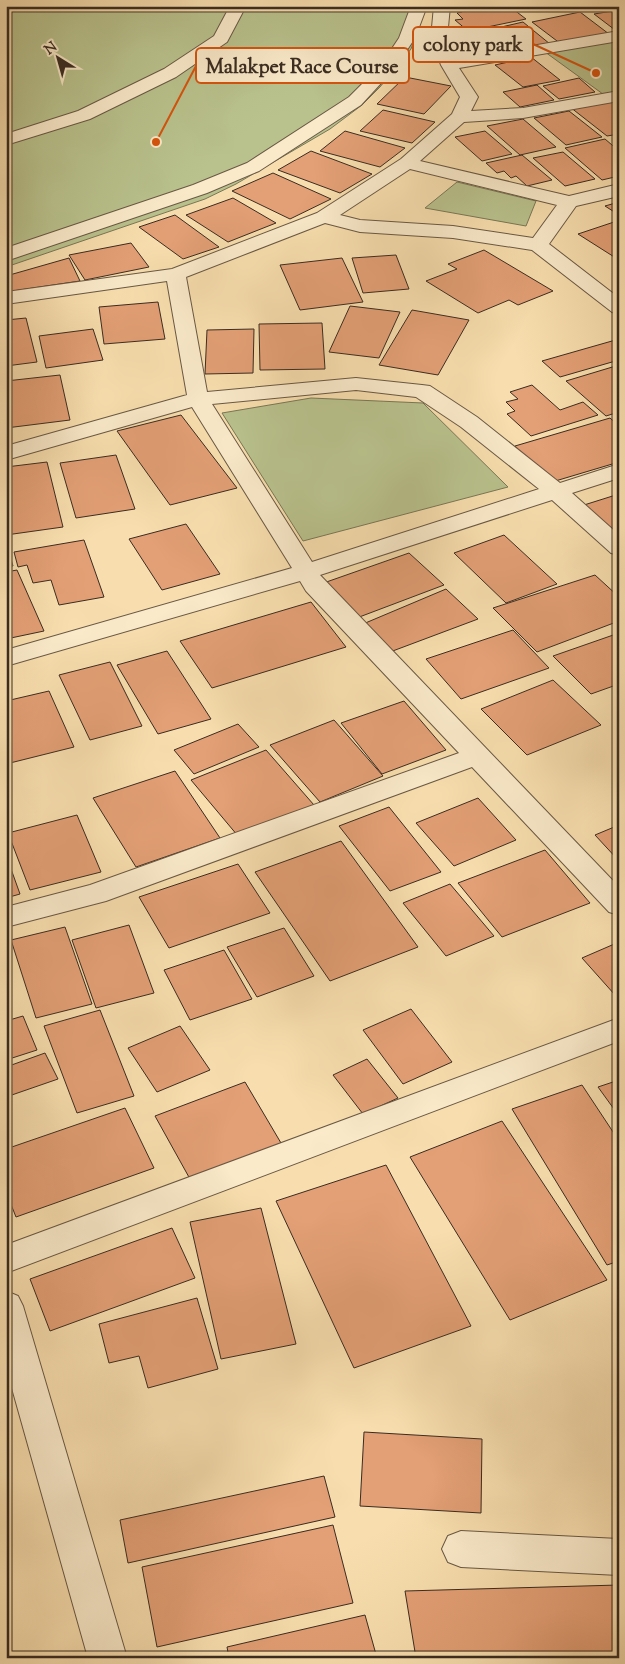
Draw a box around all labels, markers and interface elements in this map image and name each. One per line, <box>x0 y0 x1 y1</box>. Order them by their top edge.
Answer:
callout: colony park <box>413 27 533 62</box>
north arrow <box>32 32 82 82</box>
text: colony park <box>423 32 523 61</box>
text: N <box>41 38 62 61</box>
callout: Malakpet Race Course <box>196 48 409 83</box>
text: Malakpet Race Course <box>205 54 399 83</box>

